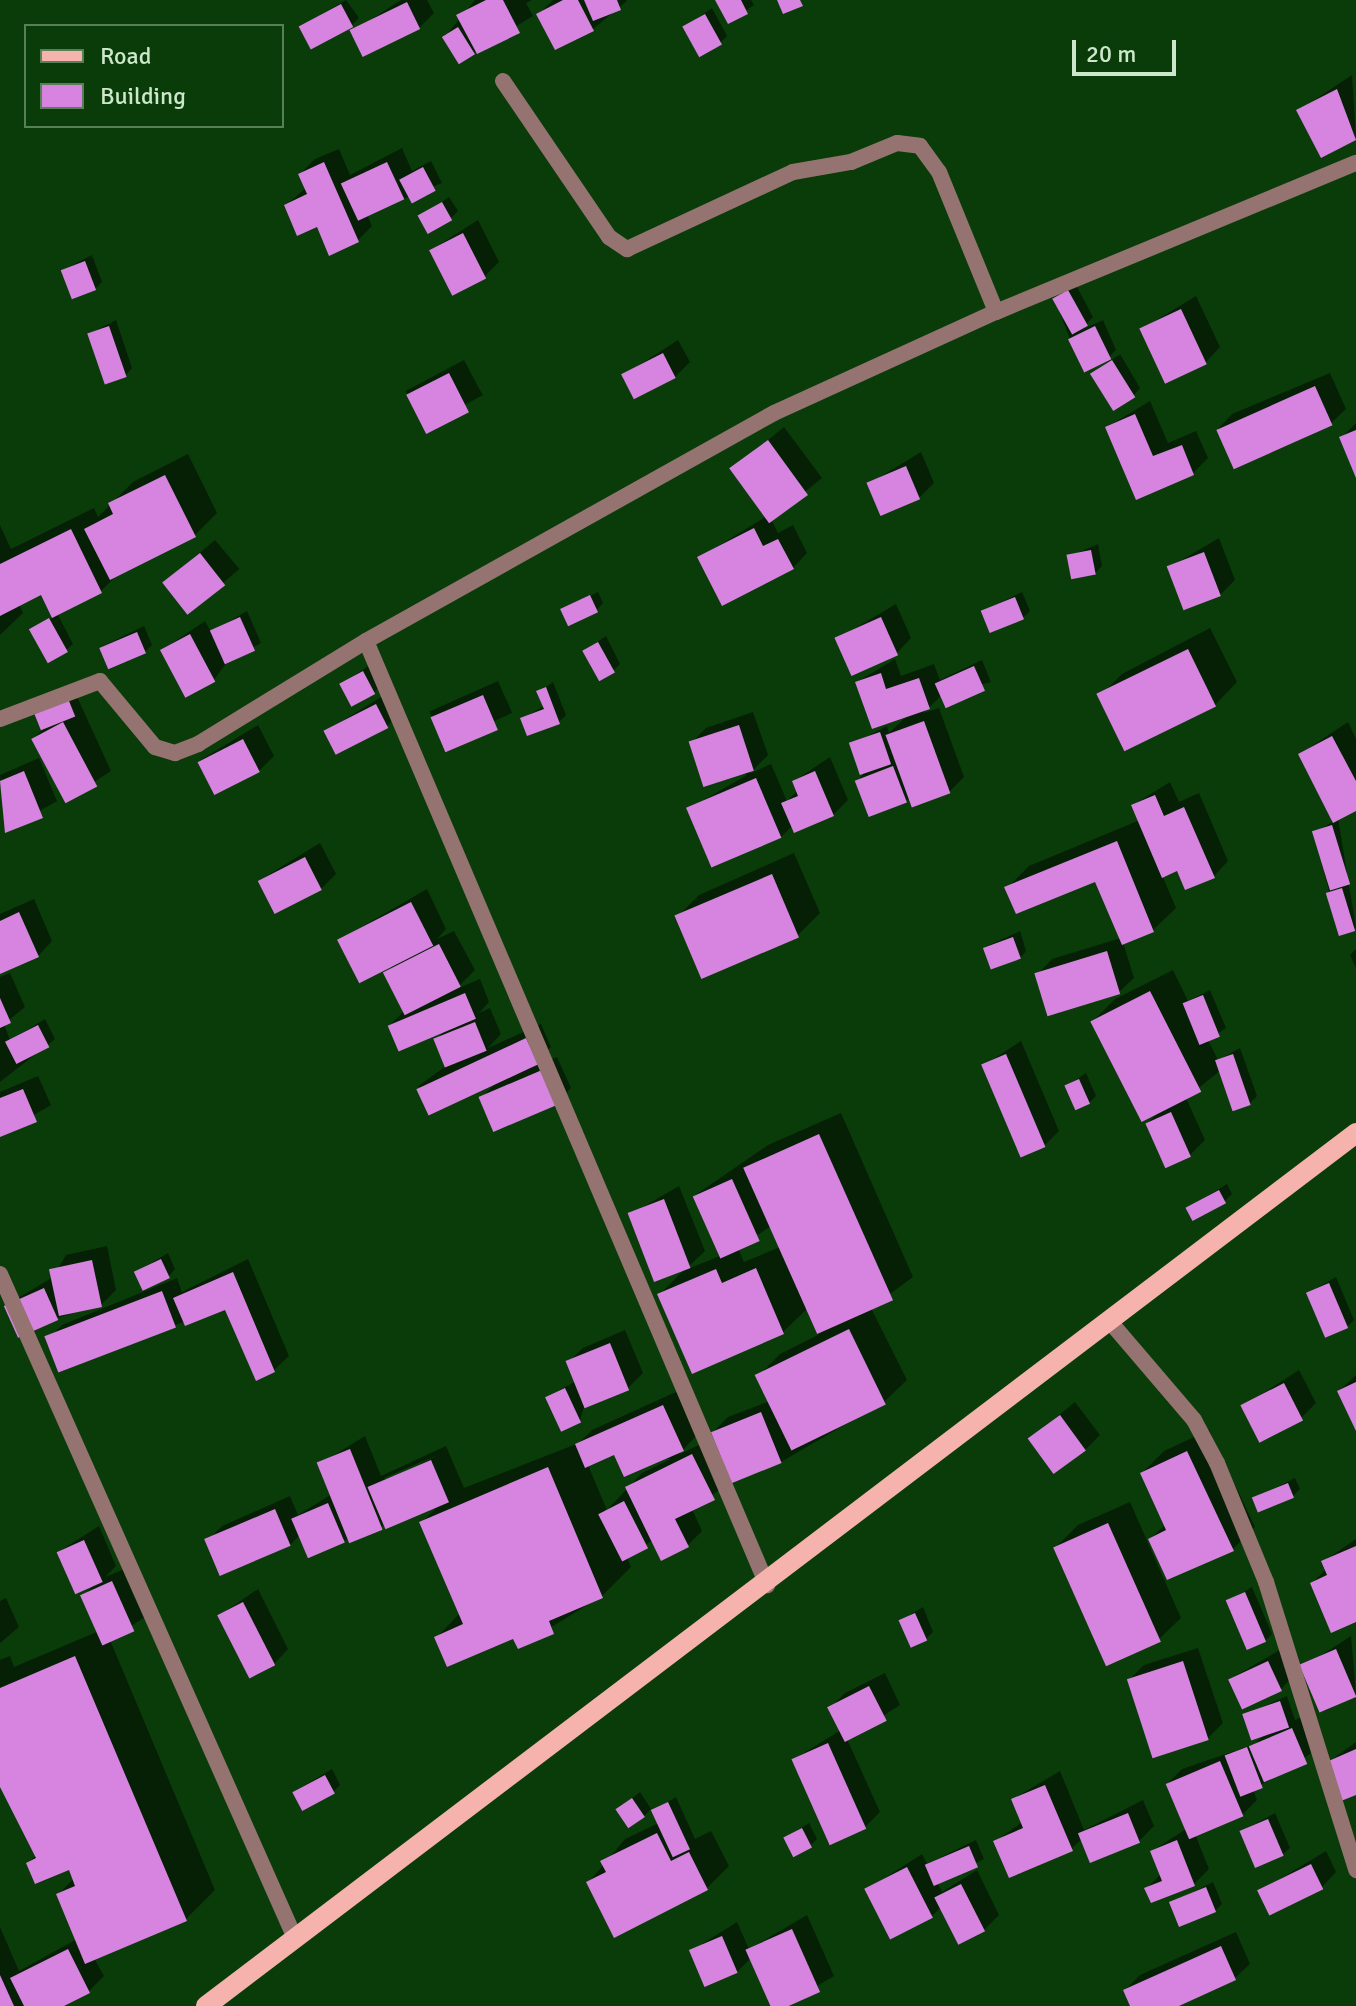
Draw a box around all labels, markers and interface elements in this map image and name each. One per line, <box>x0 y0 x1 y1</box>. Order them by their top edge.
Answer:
legend <box>24 24 284 128</box>
scale bar <box>1076 24 1180 74</box>
text: 20 m <box>1086 39 1136 69</box>
text: Road <box>100 41 151 71</box>
text: Building <box>100 81 186 111</box>

